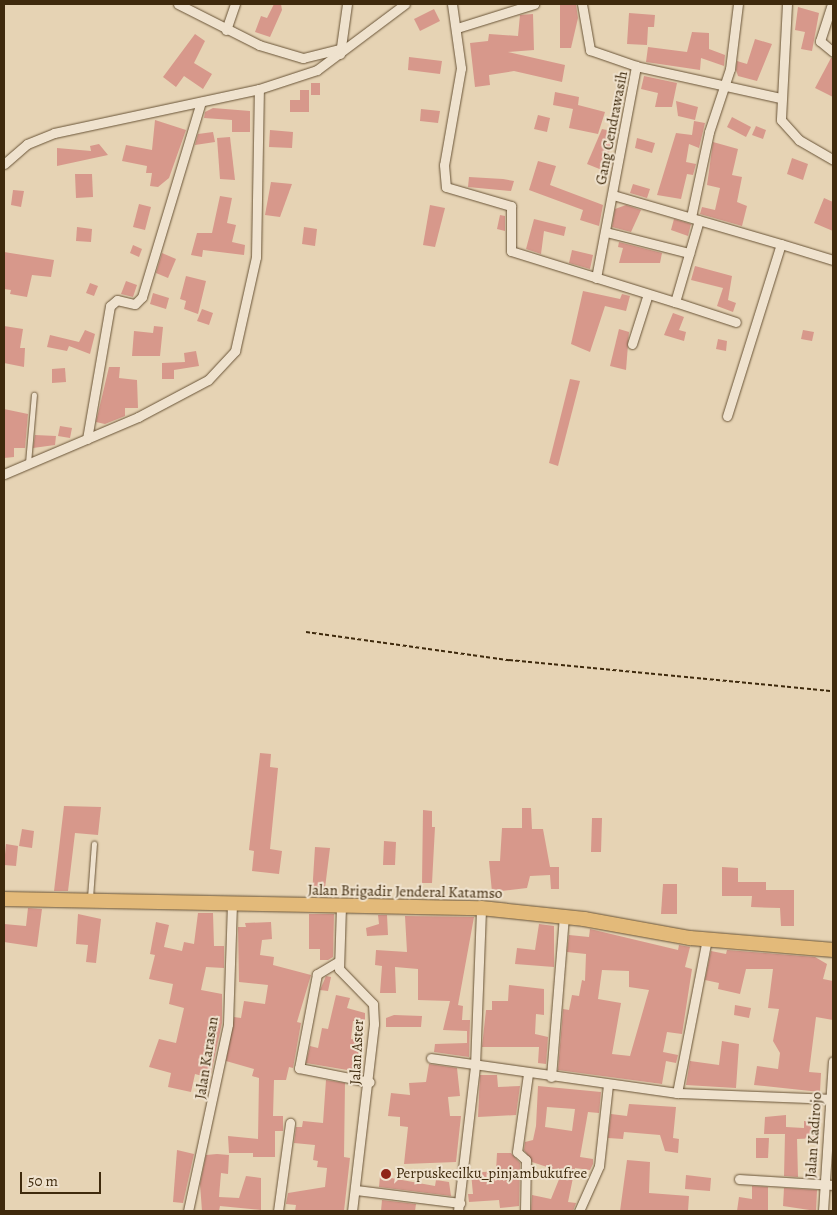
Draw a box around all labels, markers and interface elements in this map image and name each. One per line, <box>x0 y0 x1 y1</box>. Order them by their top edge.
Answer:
street label: Gang Cendrawasih <box>592 70 632 186</box>
street label: Jalan Brigadir Jenderal Katamso <box>307 881 503 903</box>
street label: Jalan Karasan <box>192 1015 222 1101</box>
street label: Jalan Aster <box>346 1019 368 1085</box>
street label: Jalan Kadirojo <box>802 1091 826 1179</box>
scale bar <box>22 1162 104 1194</box>
place label: Perpuskecilku_pinjambukufree <box>396 1165 587 1183</box>
marker: Perpuskecilku_pinjambukufree <box>380 1168 392 1180</box>
text: 50 m <box>28 1171 58 1191</box>

